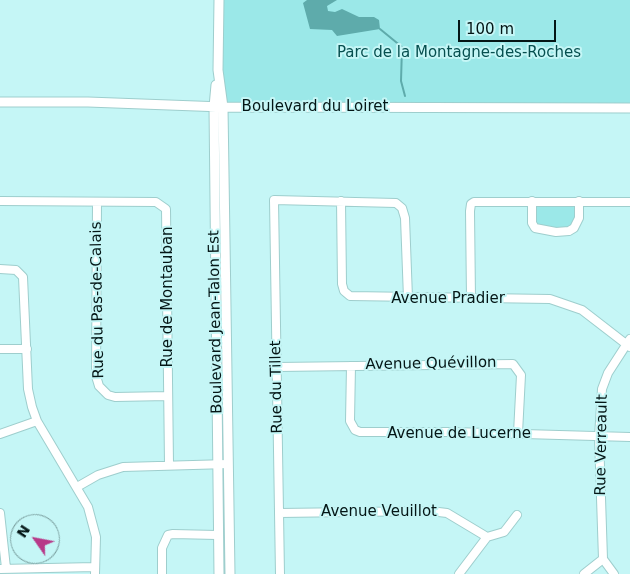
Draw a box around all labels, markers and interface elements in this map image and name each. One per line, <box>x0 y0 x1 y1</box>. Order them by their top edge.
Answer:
scale bar <box>460 10 558 42</box>
text: 100 m <box>466 20 514 38</box>
park label: Parc de la Montagne-des-Roches <box>337 44 581 62</box>
street label: Boulevard du Loiret <box>242 98 388 116</box>
street label: Rue du Pas-de-Calais <box>88 221 108 379</box>
street label: Rue de Montauban <box>159 226 177 368</box>
street label: Boulevard Jean-Talon Est <box>205 230 227 414</box>
street label: Avenue Pradier <box>391 290 505 308</box>
street label: Rue du Tillet <box>267 340 287 434</box>
street label: Avenue Quévillon <box>365 354 497 374</box>
street label: Rue Verreault <box>592 394 612 496</box>
street label: Avenue de Lucerne <box>387 425 531 443</box>
street label: Avenue Veuillot <box>321 503 437 521</box>
north arrow <box>10 514 60 564</box>
text: N <box>13 522 33 541</box>

